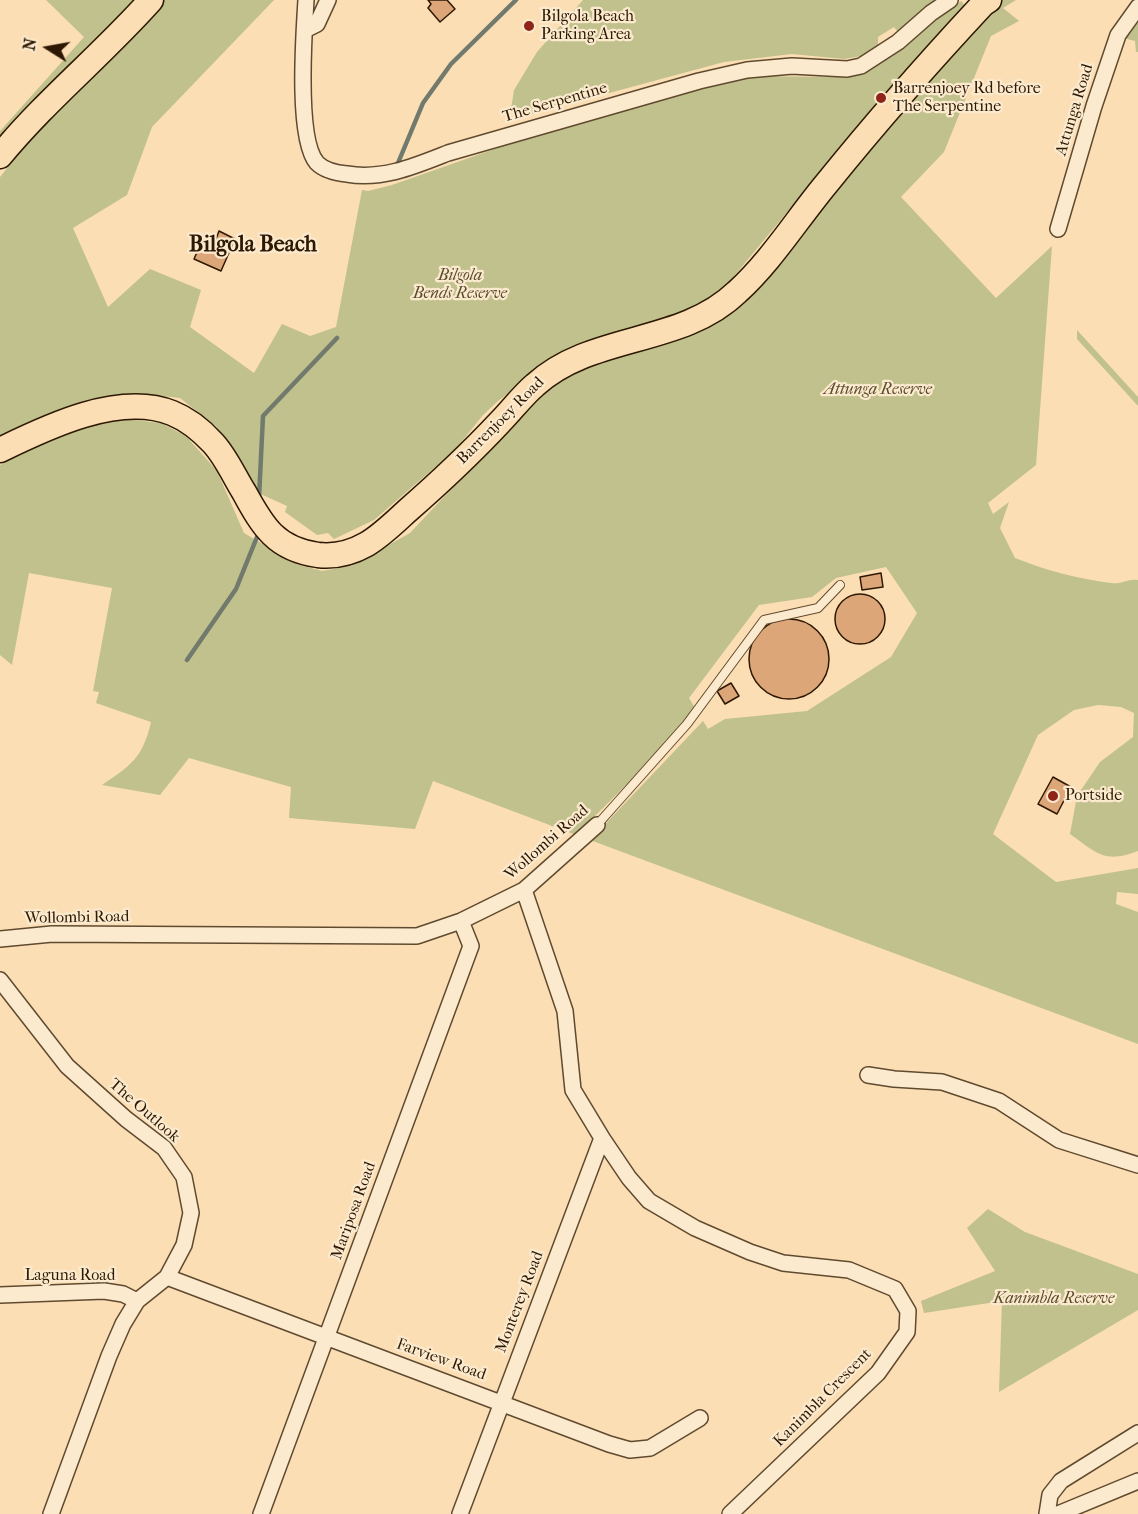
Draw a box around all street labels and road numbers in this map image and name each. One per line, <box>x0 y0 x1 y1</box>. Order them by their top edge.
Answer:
street label: Attunga Road <box>1052 62 1098 158</box>
street label: The Serpentine <box>500 79 610 127</box>
street label: Barrenjoey Road <box>453 373 549 469</box>
street label: Wollombi Road <box>501 801 593 885</box>
street label: Wollombi Road <box>24 907 130 929</box>
street label: The Outlook <box>105 1075 183 1147</box>
street label: Mariposa Road <box>327 1159 381 1263</box>
street label: Monterey Road <box>492 1249 548 1355</box>
street label: Laguna Road <box>25 1266 115 1286</box>
street label: Farview Road <box>394 1335 488 1385</box>
street label: Kanimbla Crescent <box>770 1345 876 1451</box>

